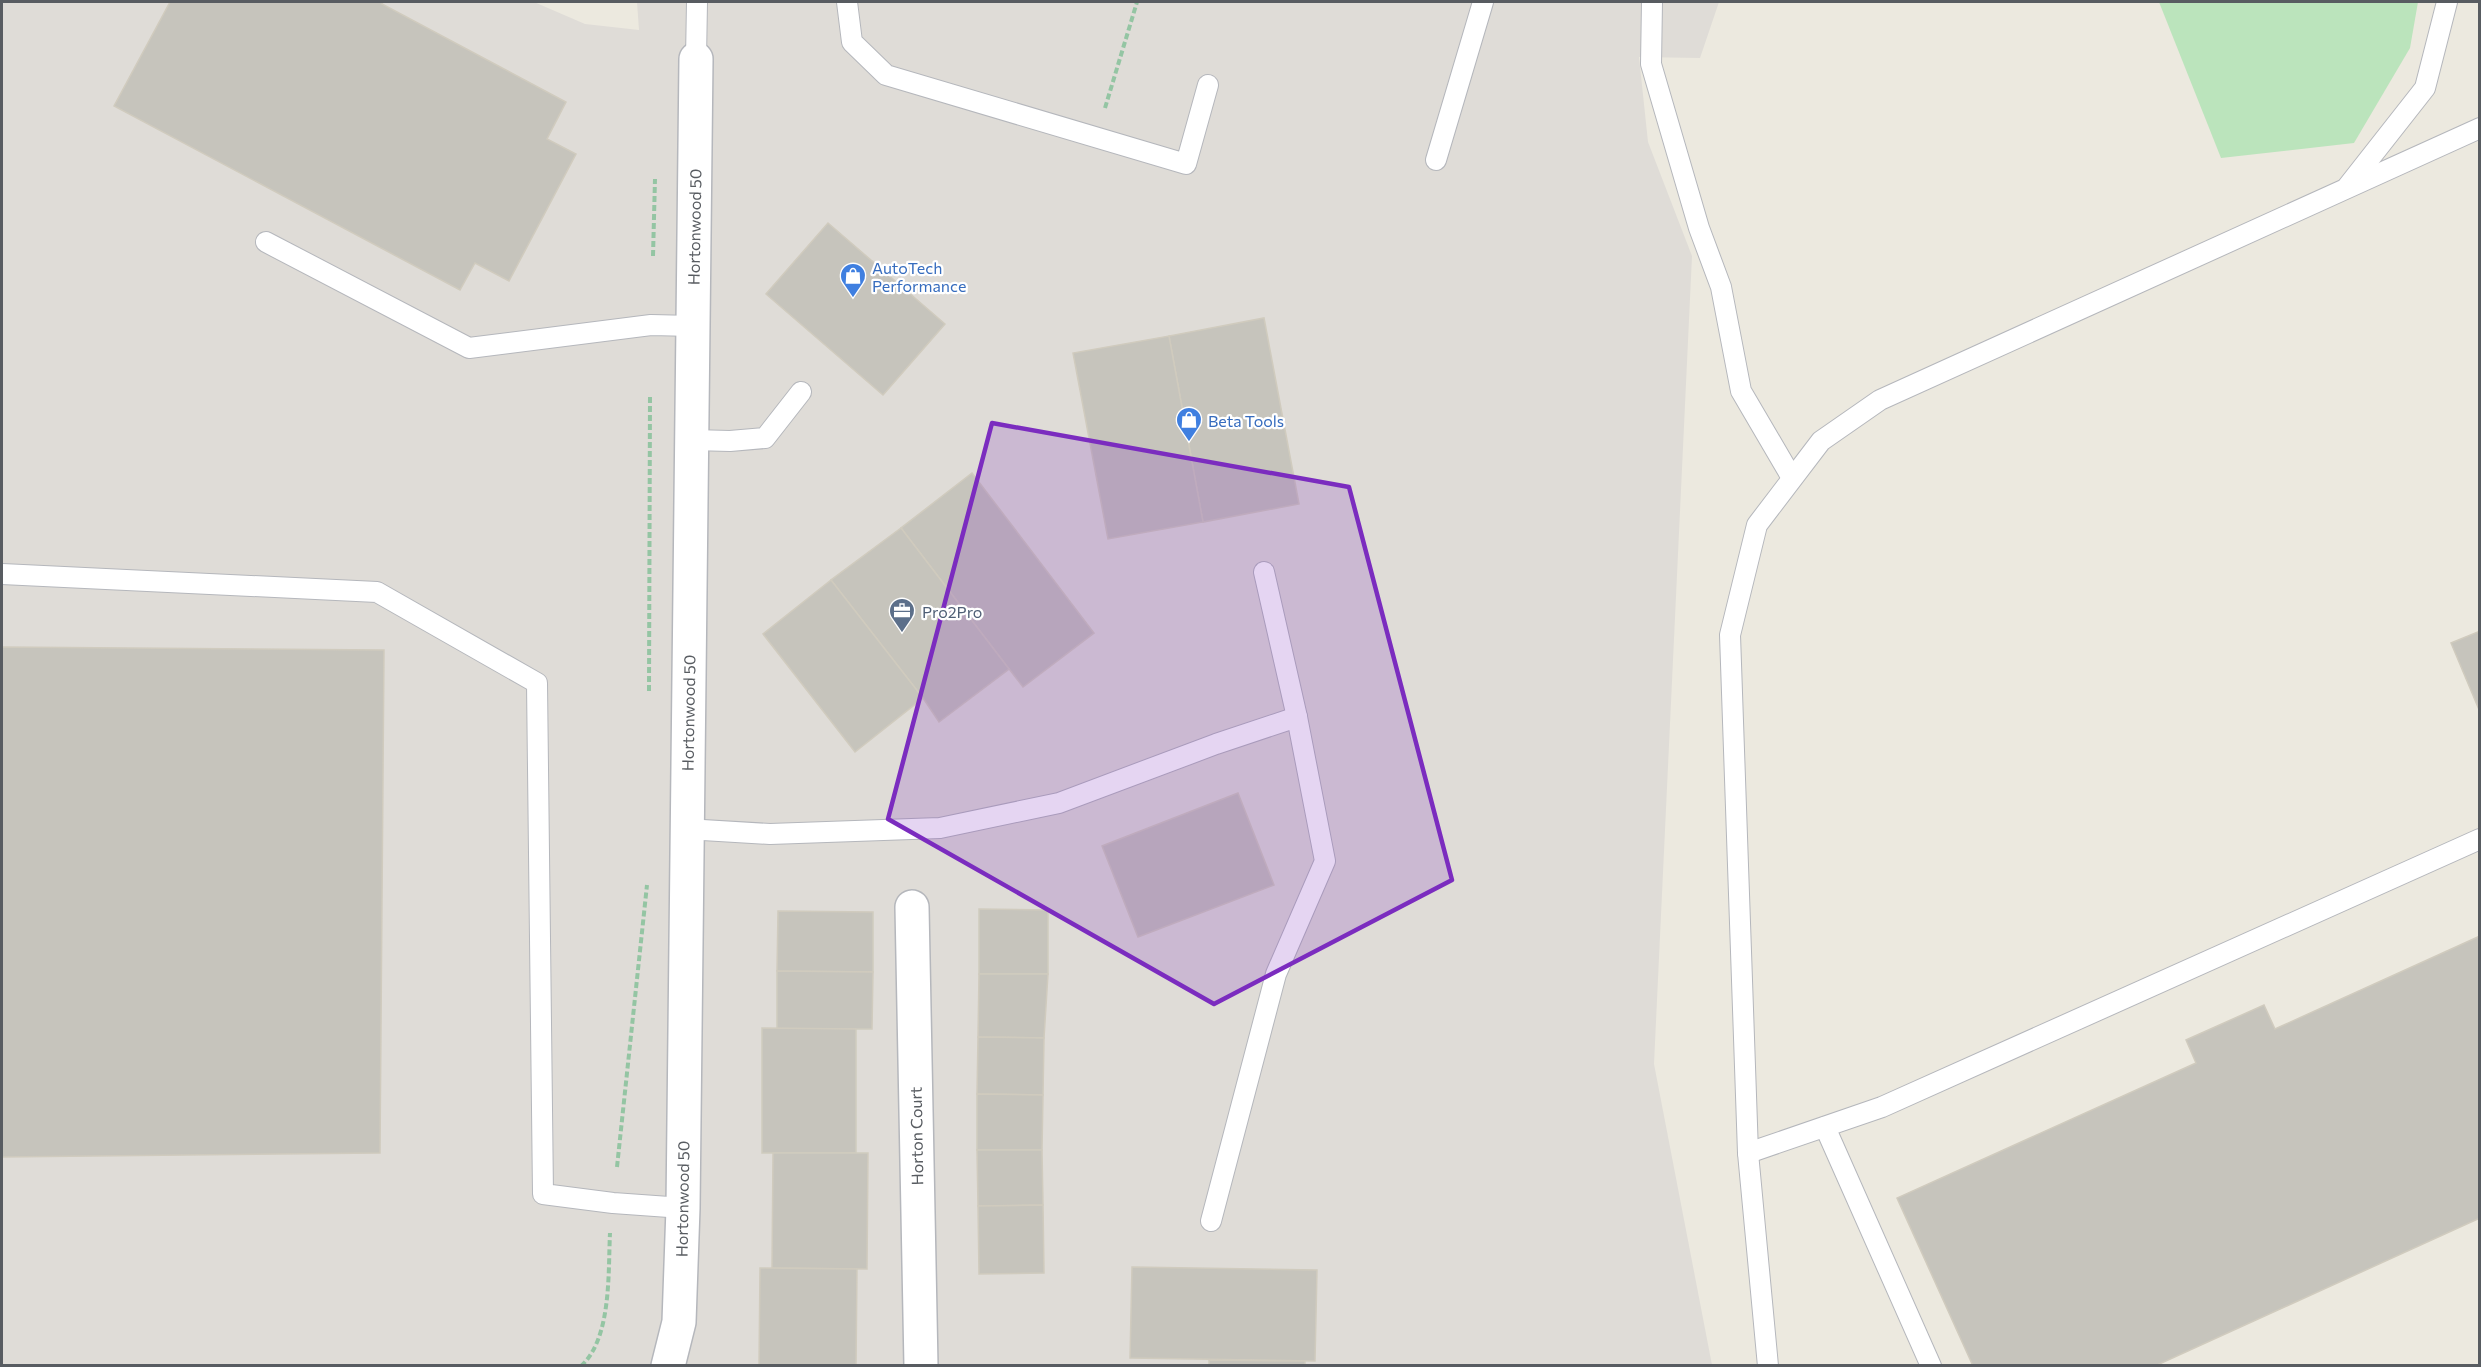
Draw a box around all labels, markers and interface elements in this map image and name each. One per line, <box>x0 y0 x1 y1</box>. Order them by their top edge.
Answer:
street label: Hortonwood 50 <box>683 169 705 285</box>
place label: AutoTech Performance <box>872 258 966 295</box>
shop icon: AutoTech Performance <box>838 261 868 299</box>
shop icon: Beta Tools <box>1174 405 1204 443</box>
place label: Beta Tools <box>1208 411 1284 430</box>
office icon: Pro2Pro <box>887 596 917 634</box>
place label: Pro2Pro <box>922 602 982 621</box>
street label: Hortonwood 50 <box>677 655 699 771</box>
street label: Horton Court <box>906 1086 926 1185</box>
street label: Hortonwood 50 <box>671 1141 693 1257</box>

